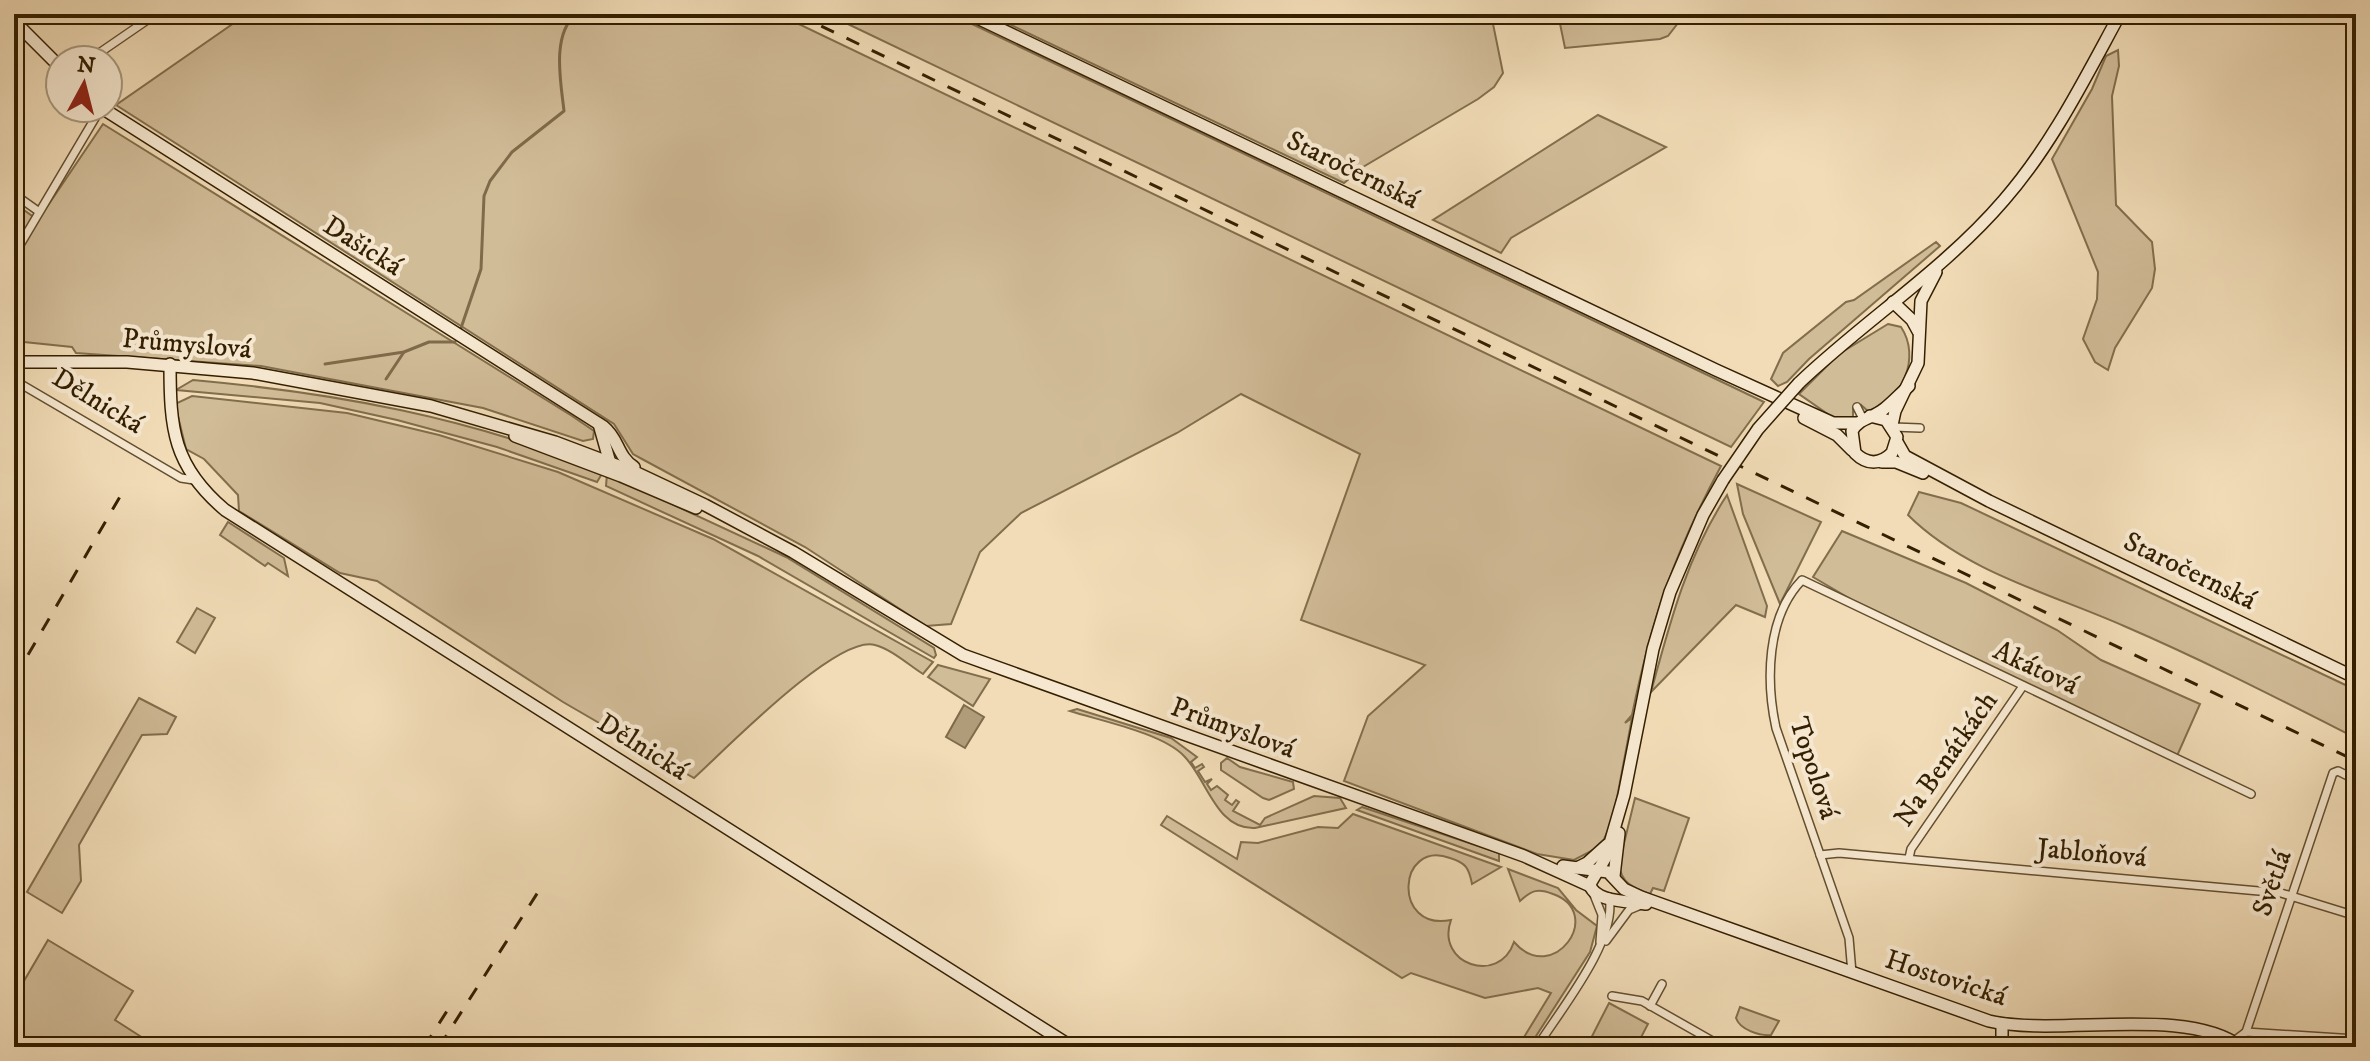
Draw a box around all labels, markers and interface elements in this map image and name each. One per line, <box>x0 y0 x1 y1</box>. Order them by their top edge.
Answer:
north arrow <box>44 44 124 124</box>
text: N <box>76 51 97 80</box>
street label: Staročernská <box>1281 123 1425 217</box>
street label: Dašická <box>317 208 409 284</box>
street label: Průmyslová <box>121 321 253 367</box>
street label: Dělnická <box>46 360 150 442</box>
street label: Staročernská <box>2118 524 2262 618</box>
street label: Akátová <box>1988 633 2084 703</box>
street label: Na Benátkách <box>1886 684 2006 834</box>
street label: Průmyslová <box>1166 689 1300 767</box>
street label: Dělnická <box>591 706 695 789</box>
street label: Topolová <box>1781 712 1847 824</box>
street label: Jabloňová <box>2033 831 2148 875</box>
street label: Světlá <box>2244 845 2300 921</box>
street label: Hostovická <box>1881 942 2011 1014</box>

